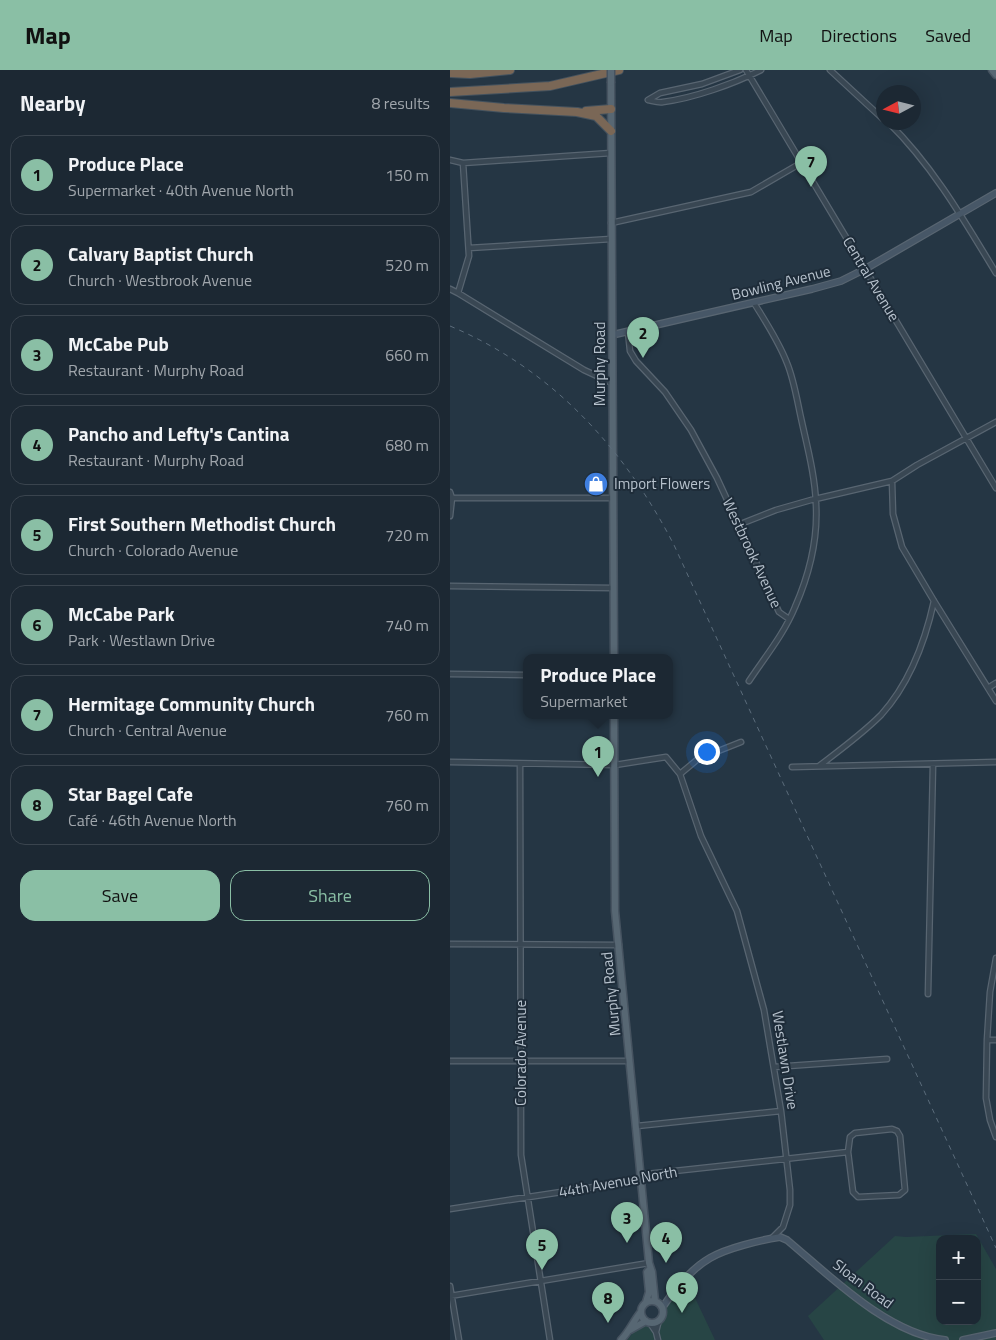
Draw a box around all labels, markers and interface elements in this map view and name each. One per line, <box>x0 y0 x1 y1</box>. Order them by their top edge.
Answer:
text: Map <box>25 17 71 53</box>
text: Map <box>759 22 793 49</box>
text: Directions <box>821 22 897 49</box>
text: Saved <box>925 22 971 49</box>
north arrow <box>876 85 921 130</box>
text: Nearby <box>20 87 85 119</box>
text: 8 results <box>371 91 430 115</box>
pin: 7 <box>795 146 827 187</box>
text: Produce Place <box>68 149 184 178</box>
text: 1 <box>33 163 41 187</box>
text: 150 m <box>385 163 429 187</box>
text: Supermarket · 40th Avenue North <box>68 178 294 202</box>
street label: Central Avenue <box>837 232 906 325</box>
text: Calvary Baptist Church <box>68 239 254 268</box>
text: 2 <box>33 253 41 277</box>
text: 520 m <box>385 253 429 277</box>
street label: Bowling Avenue <box>729 259 833 306</box>
text: Church · Westbrook Avenue <box>68 268 252 292</box>
pin: 2 <box>627 317 659 358</box>
street label: Murphy Road <box>588 322 611 406</box>
text: McCabe Pub <box>68 329 169 358</box>
text: 3 <box>33 343 41 367</box>
text: 660 m <box>385 343 429 367</box>
text: Restaurant · Murphy Road <box>68 358 244 382</box>
text: Pancho and Lefty's Cantina <box>68 419 290 448</box>
text: 4 <box>33 433 41 457</box>
text: 680 m <box>385 433 429 457</box>
text: Restaurant · Murphy Road <box>68 448 244 472</box>
shop icon: Import Flowers <box>583 471 609 497</box>
place label: Import Flowers <box>614 472 710 495</box>
street label: Westbrook Avenue <box>717 494 788 612</box>
text: First Southern Methodist Church <box>68 509 336 538</box>
text: 5 <box>33 523 41 547</box>
text: 720 m <box>385 523 429 547</box>
text: Church · Colorado Avenue <box>68 538 238 562</box>
text: McCabe Park <box>68 599 175 628</box>
text: 6 <box>33 613 41 637</box>
text: 740 m <box>385 613 429 637</box>
text: Park · Westlawn Drive <box>68 628 215 652</box>
popup <box>523 654 673 719</box>
text: Produce Place <box>540 660 656 689</box>
text: Hermitage Community Church <box>68 689 315 718</box>
text: Supermarket <box>540 689 627 713</box>
text: 7 <box>33 703 41 727</box>
text: 760 m <box>385 703 429 727</box>
text: Church · Central Avenue <box>68 718 227 742</box>
pin: 1 <box>582 736 614 777</box>
your location <box>694 739 720 765</box>
text: Star Bagel Cafe <box>68 779 193 808</box>
text: 8 <box>33 793 41 817</box>
text: 760 m <box>385 793 429 817</box>
text: Café · 46th Avenue North <box>68 808 237 832</box>
button: Save <box>20 870 220 921</box>
button: Share <box>230 870 430 921</box>
street label: Murphy Road <box>595 951 626 1037</box>
street label: Colorado Avenue <box>509 1000 532 1106</box>
street label: Westlawn Drive <box>766 1009 805 1111</box>
street label: 44th Avenue North <box>557 1160 679 1203</box>
pin: 3 <box>611 1202 643 1243</box>
pin: 4 <box>650 1222 682 1263</box>
pin: 5 <box>526 1229 558 1270</box>
map controls <box>936 1235 981 1325</box>
button: + <box>936 1235 981 1280</box>
street label: Sloan Road <box>828 1253 899 1314</box>
pin: 6 <box>666 1272 698 1313</box>
button: − <box>936 1280 981 1325</box>
pin: 8 <box>592 1282 624 1323</box>

